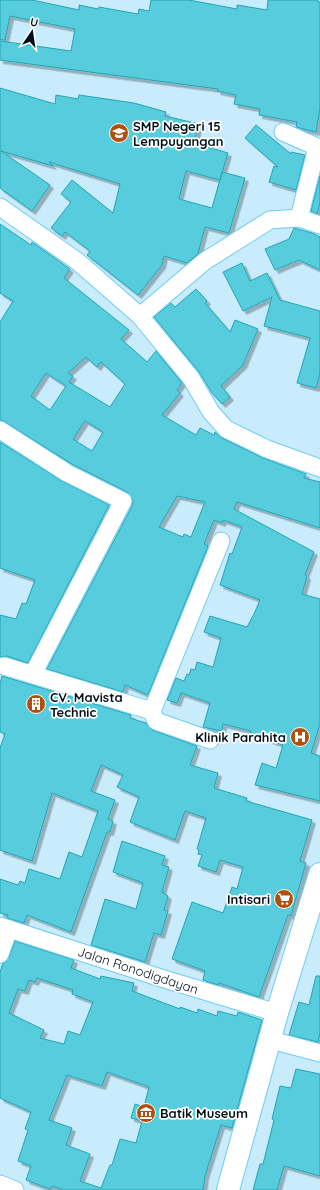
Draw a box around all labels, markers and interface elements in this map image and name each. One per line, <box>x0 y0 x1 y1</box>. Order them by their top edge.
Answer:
north arrow <box>12 12 52 52</box>
text: U <box>29 15 40 30</box>
place label: SMP Negeri 15 Lempuyangan <box>133 118 223 149</box>
school or university icon: SMP Negeri 15 Lempuyangan <box>108 122 130 144</box>
place label: CV. Mavista Technic <box>50 689 123 720</box>
building icon: CV. Mavista Technic <box>25 693 47 715</box>
hospital icon: Klinik Parahita <box>289 726 311 748</box>
place label: Klinik Parahita <box>195 729 286 745</box>
supermarket icon: Intisari <box>273 888 295 910</box>
place label: Intisari <box>227 891 270 907</box>
street label: Jalan Ronodigdayan <box>76 943 200 997</box>
museum icon: Batik Museum <box>135 1102 157 1124</box>
place label: Batik Museum <box>160 1105 248 1121</box>

